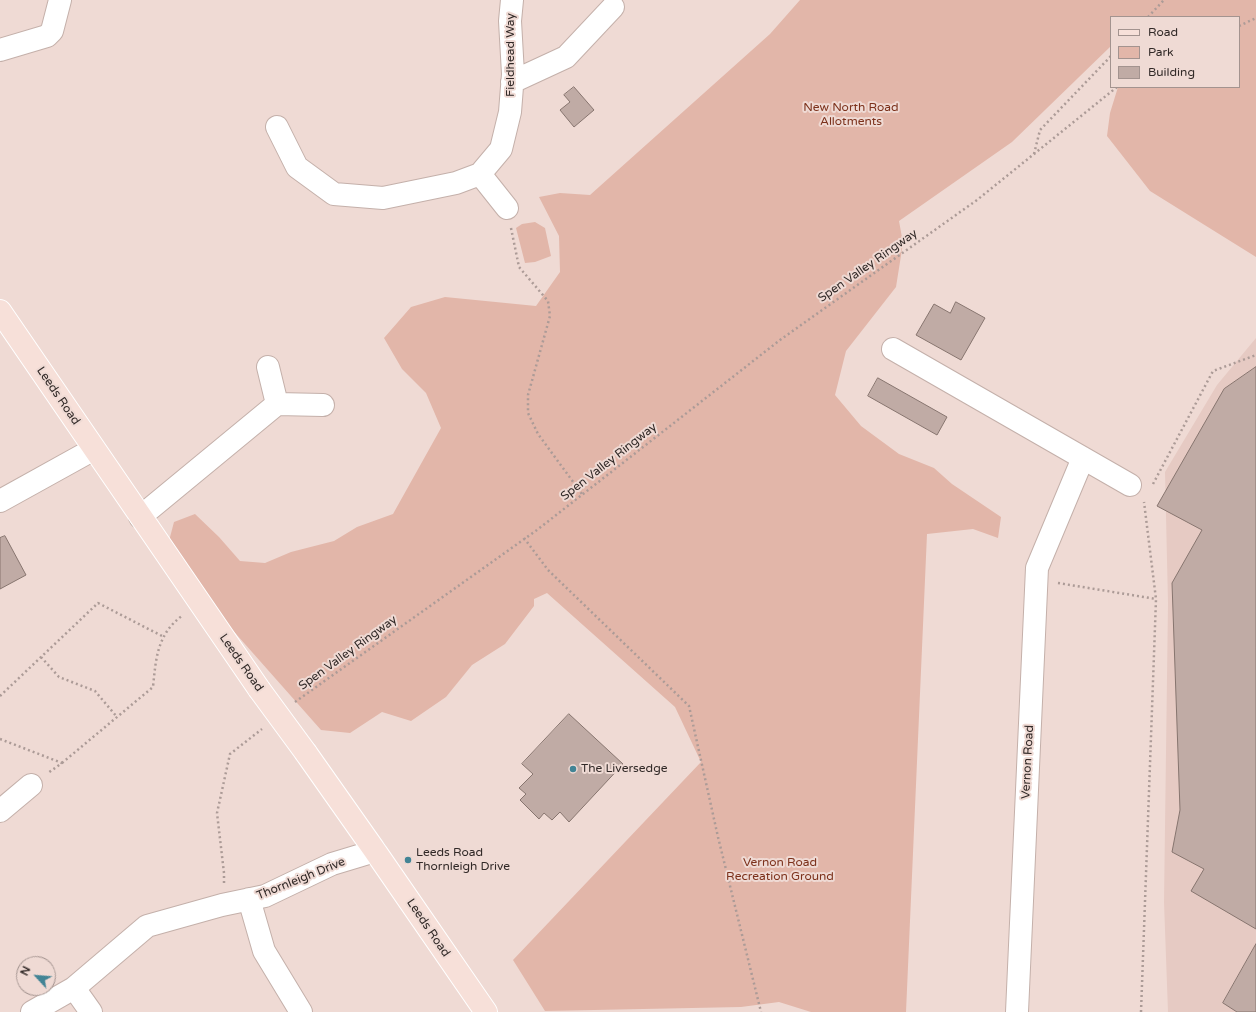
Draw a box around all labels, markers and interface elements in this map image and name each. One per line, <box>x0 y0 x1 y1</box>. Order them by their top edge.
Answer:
street label: Fieldhead Way <box>504 13 518 97</box>
legend <box>1110 16 1240 88</box>
text: Road <box>1148 25 1178 39</box>
text: Park <box>1148 45 1174 59</box>
text: Building <box>1148 65 1195 79</box>
park label: New North Road Allotments <box>803 101 899 129</box>
street label: Spen Valley Ringway <box>816 226 920 306</box>
street label: Leeds Road <box>33 364 83 428</box>
street label: Spen Valley Ringway <box>558 420 660 504</box>
street label: Spen Valley Ringway <box>296 613 400 693</box>
street label: Leeds Road <box>216 631 266 695</box>
street label: Vernon Road <box>1019 725 1037 799</box>
place label: The Liversedge <box>581 762 668 776</box>
marker: The Liversedge <box>568 764 578 774</box>
place label: Leeds Road Thornleigh Drive <box>416 846 510 874</box>
street label: Thornleigh Drive <box>255 855 347 903</box>
marker: Leeds Road Thornleigh Drive <box>403 855 413 865</box>
park label: Vernon Road Recreation Ground <box>726 856 834 884</box>
street label: Leeds Road <box>403 896 453 960</box>
north arrow <box>16 956 56 996</box>
text: N <box>18 964 33 978</box>

